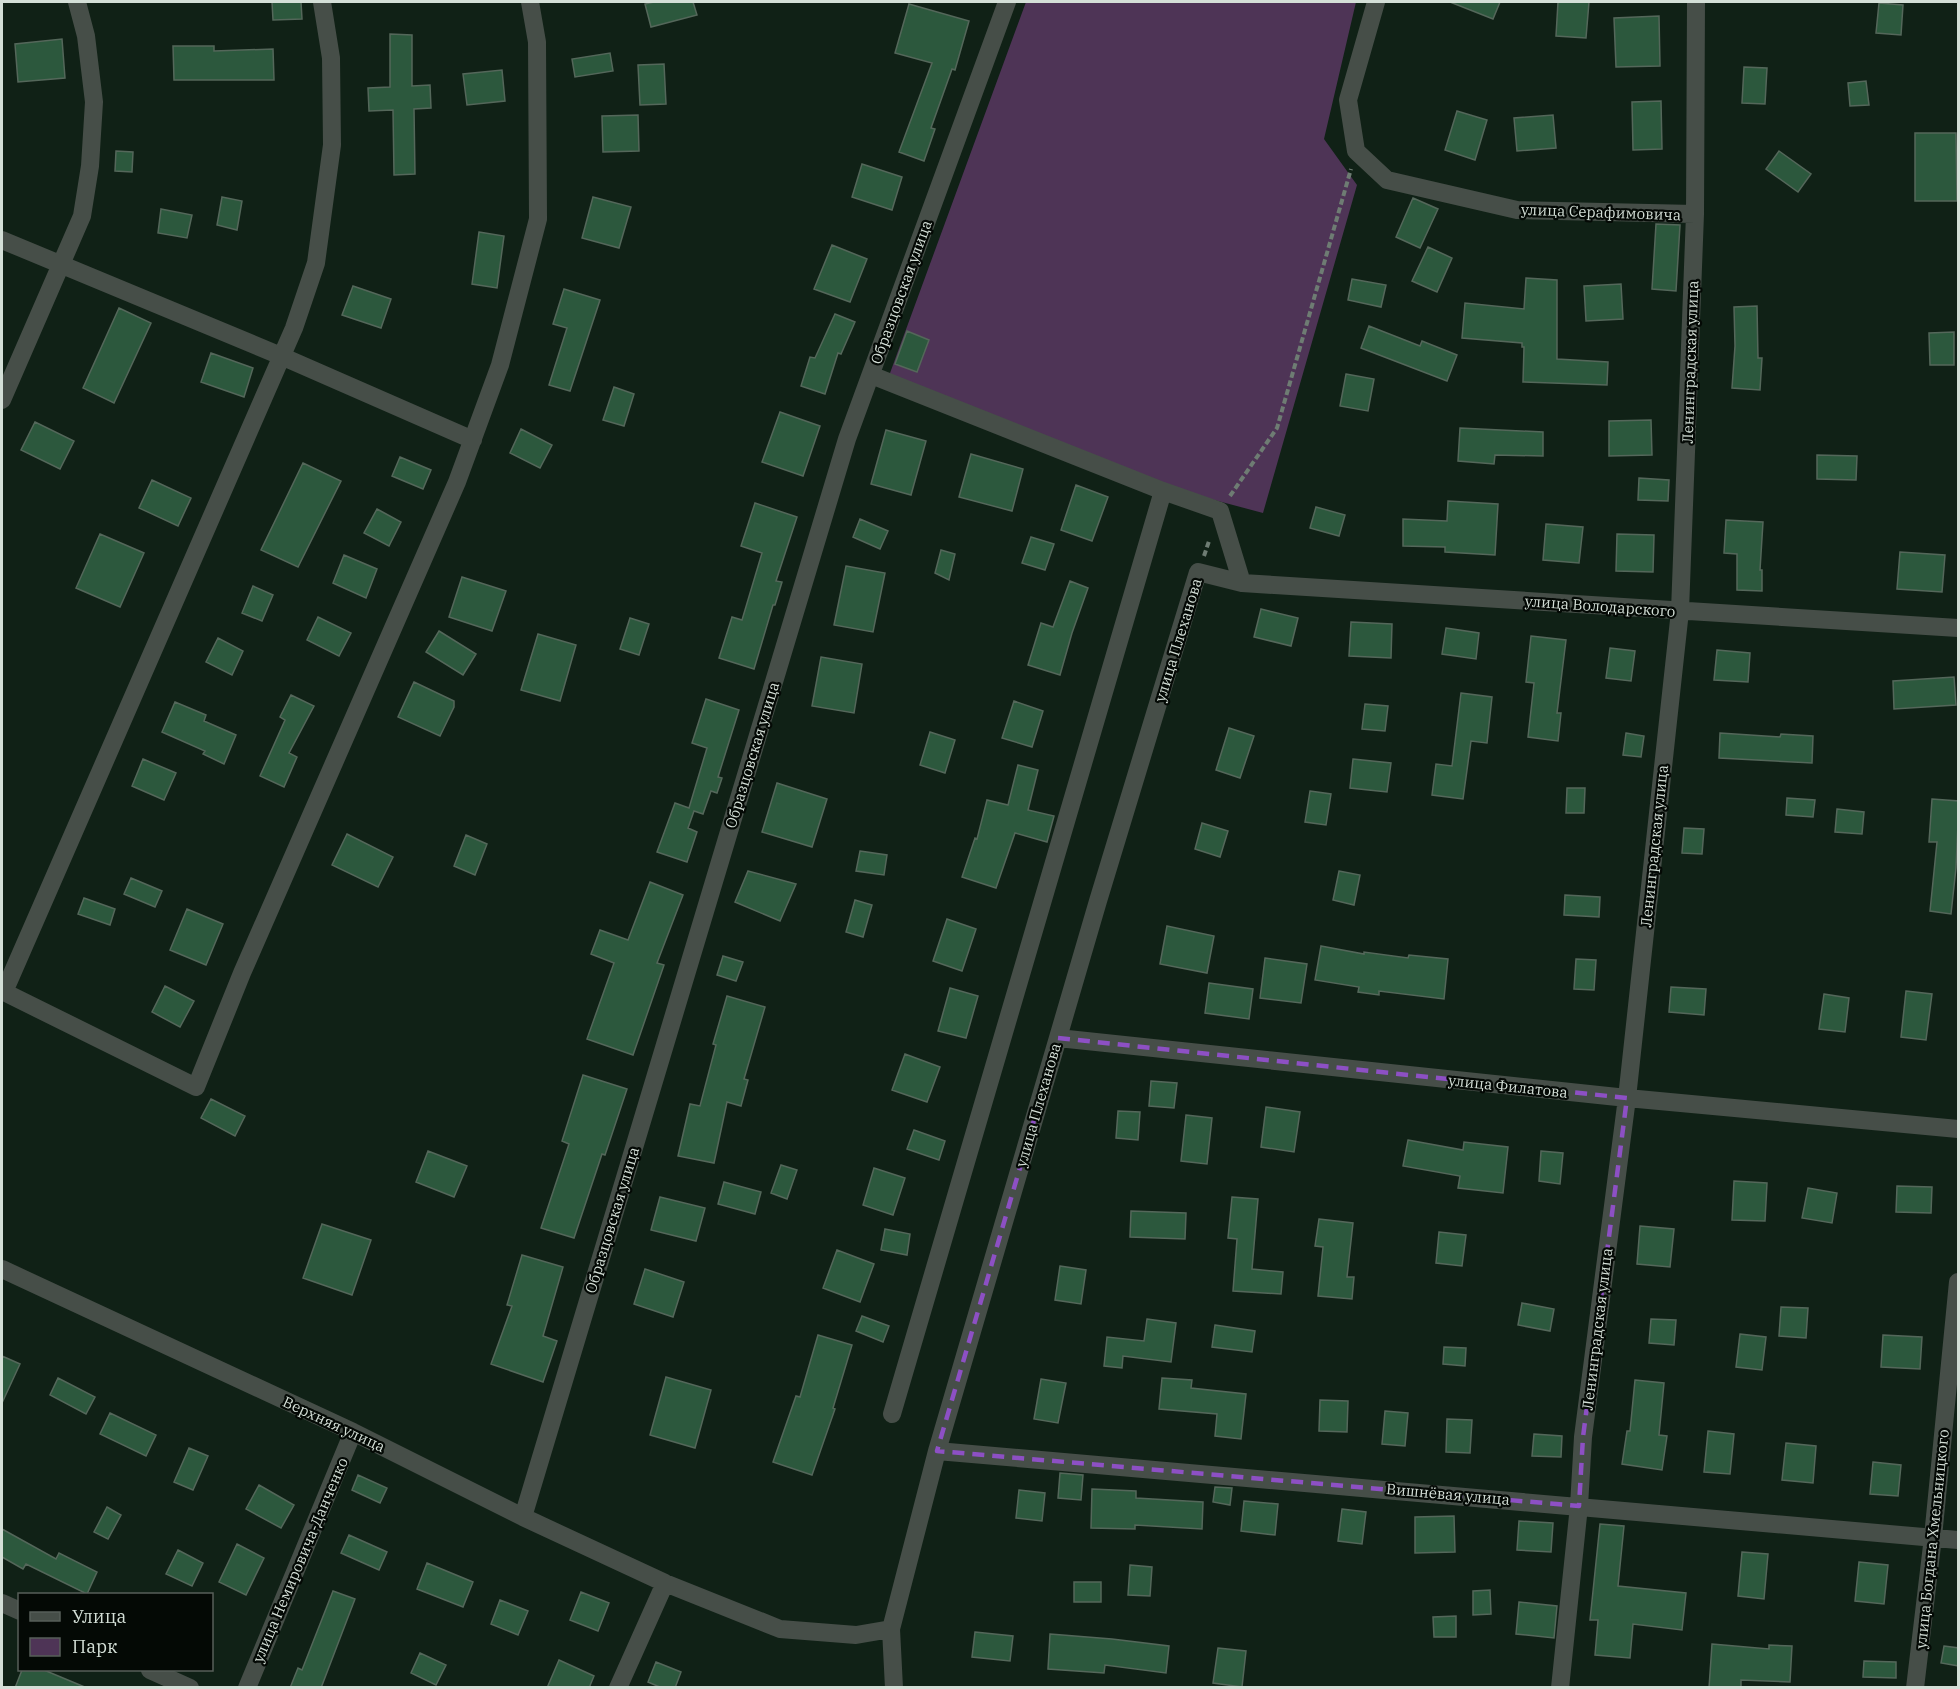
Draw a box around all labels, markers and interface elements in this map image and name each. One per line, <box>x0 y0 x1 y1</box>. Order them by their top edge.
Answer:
street label: улица Серафимовича <box>1521 200 1681 224</box>
street label: Образцовская улица <box>866 217 936 367</box>
street label: Ленинградская улица <box>1678 280 1702 444</box>
street label: улица Плеханова <box>1150 576 1206 704</box>
street label: улица Володарского <box>1524 591 1676 621</box>
street label: Образцовская улица <box>721 680 783 830</box>
street label: Ленинградская улица <box>1636 764 1672 928</box>
street label: улица Плеханова <box>1011 1041 1065 1169</box>
street label: улица Филатова <box>1447 1070 1569 1102</box>
street label: Образцовская улица <box>581 1145 643 1295</box>
street label: Ленинградская улица <box>1578 1247 1616 1411</box>
street label: Верхняя улица <box>280 1392 388 1456</box>
street label: улица Богдана Хмельницкого <box>1911 1428 1953 1650</box>
street label: улица Немировича-Данченко <box>248 1455 352 1665</box>
street label: Вишнёвая улица <box>1385 1479 1511 1509</box>
legend <box>18 1593 213 1671</box>
text: Улица <box>72 1605 127 1628</box>
text: Парк <box>72 1635 118 1658</box>

